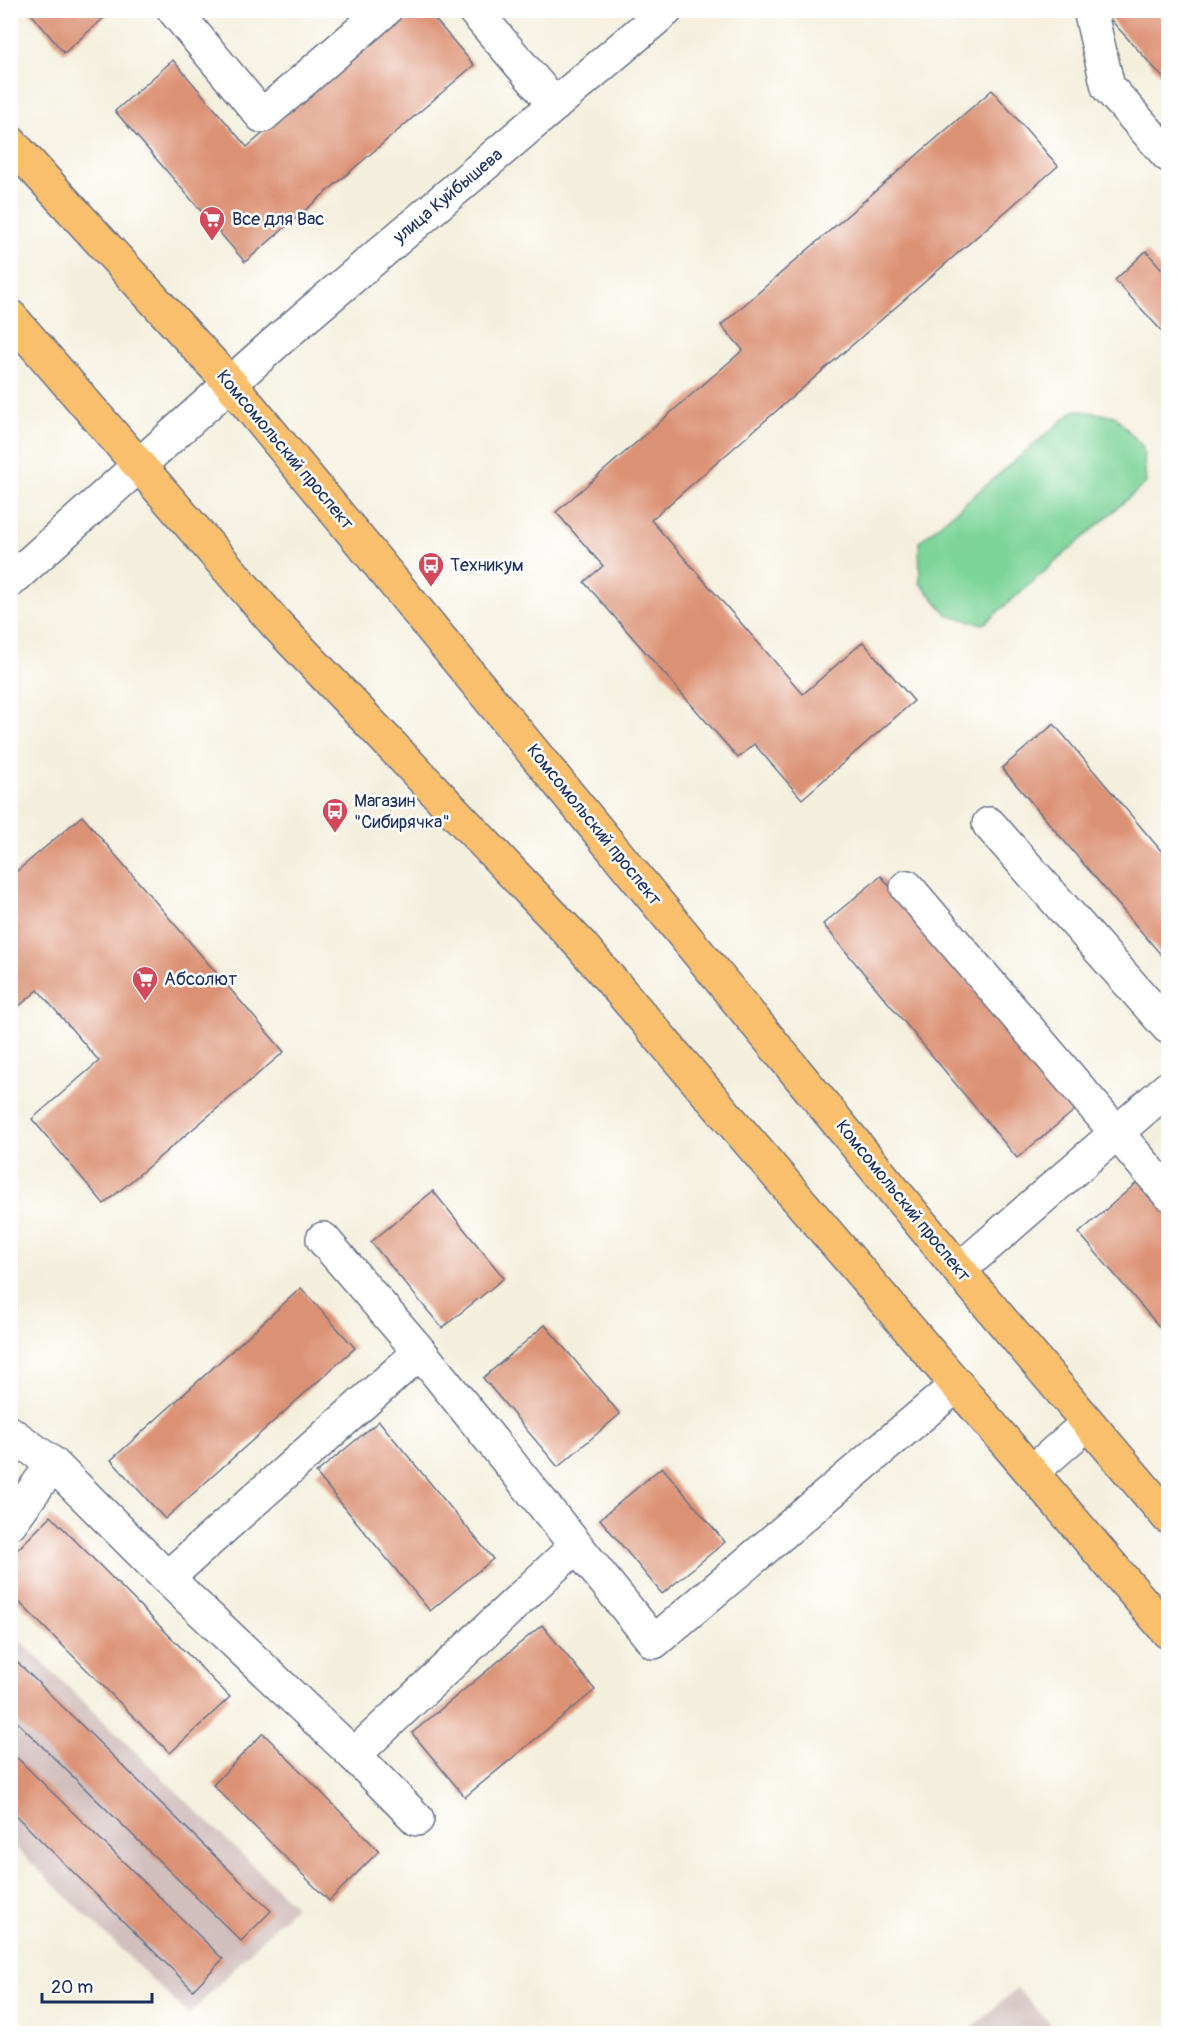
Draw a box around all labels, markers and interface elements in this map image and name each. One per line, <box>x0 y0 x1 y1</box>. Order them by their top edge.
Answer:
street label: улица Куйбышева <box>388 143 508 249</box>
supermarket icon: Все для Вас <box>197 204 227 242</box>
place label: Все для Вас <box>232 208 324 231</box>
street label: Комсомольский проспект <box>211 365 359 535</box>
bus stop icon: Техникум <box>416 550 446 588</box>
place label: Техникум <box>450 554 524 577</box>
street label: Комсомольский проспект <box>522 739 666 911</box>
place label: Магазин "Сибирячка" <box>354 790 450 834</box>
bus stop icon: Магазин "Сибирячка" <box>320 796 350 834</box>
supermarket icon: Абсолют <box>130 964 160 1002</box>
place label: Абсолют <box>164 968 237 991</box>
street label: Комсомольский проспект <box>831 1115 975 1287</box>
scale bar <box>42 1966 152 2004</box>
text: 20 m <box>51 1976 93 1999</box>

